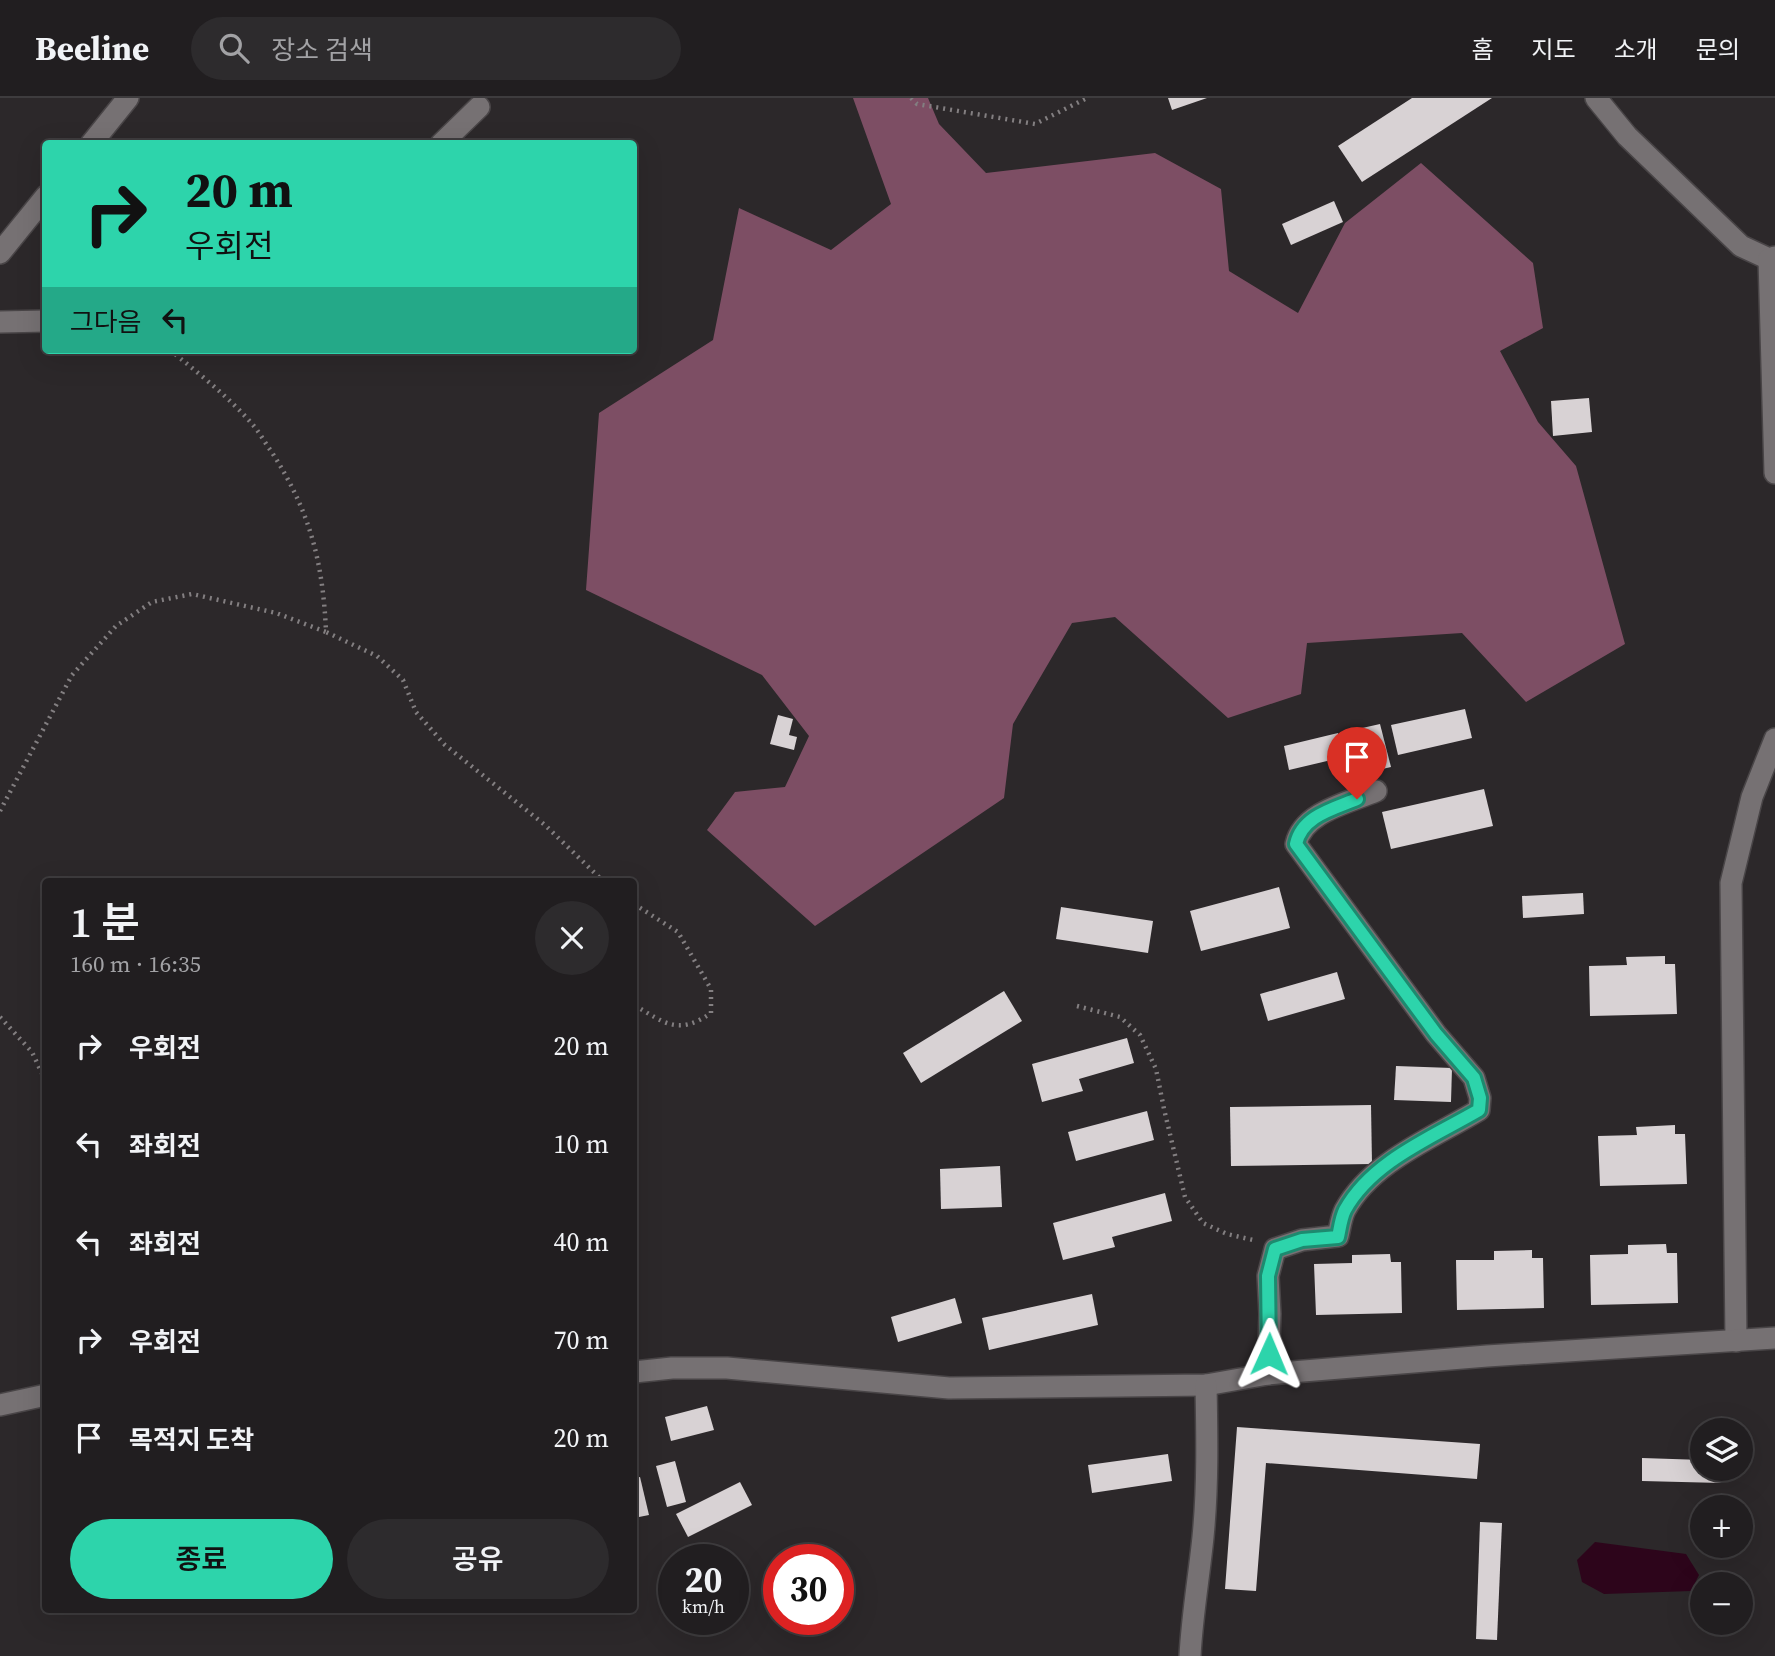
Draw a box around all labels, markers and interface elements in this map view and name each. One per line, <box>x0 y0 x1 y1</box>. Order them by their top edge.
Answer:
search box <box>191 17 681 80</box>
text: Beeline <box>35 26 149 71</box>
icon: search <box>215 29 253 67</box>
text: 장소 검색 <box>271 32 373 68</box>
text: 홈 <box>1471 33 1493 66</box>
text: 지도 <box>1531 33 1576 66</box>
text: 소개 <box>1614 33 1658 66</box>
text: 문의 <box>1696 33 1740 66</box>
text: 20 m <box>185 156 293 223</box>
icon: right <box>70 168 161 259</box>
text: 우회전 <box>185 224 273 268</box>
icon: left <box>156 301 194 339</box>
text: 그다음 <box>70 304 142 340</box>
pin <box>1327 727 1387 799</box>
icon: arrive <box>1338 738 1376 776</box>
text: 1 분 <box>70 893 140 951</box>
button: close <box>535 901 609 975</box>
text: 160 m · 16:35 <box>70 948 201 980</box>
icon: right <box>70 1027 108 1065</box>
text: 20 m <box>554 1028 609 1064</box>
text: 우회전 <box>129 1030 201 1066</box>
icon: left <box>70 1125 108 1163</box>
text: 10 m <box>554 1126 609 1162</box>
text: 좌회전 <box>129 1128 201 1164</box>
icon: left <box>70 1223 108 1261</box>
text: 40 m <box>554 1224 609 1260</box>
text: 좌회전 <box>129 1226 201 1262</box>
position arrow <box>1232 1317 1306 1391</box>
icon: right <box>70 1321 108 1359</box>
text: 70 m <box>554 1322 609 1358</box>
text: 우회전 <box>129 1324 201 1360</box>
map controls <box>1690 1418 1753 1635</box>
button: layers <box>1690 1418 1753 1481</box>
icon: arrive <box>70 1419 108 1457</box>
text: 20 m <box>554 1420 609 1456</box>
text: 목적지 도착 <box>129 1422 254 1458</box>
button: + <box>1690 1495 1753 1558</box>
button: 종료 <box>70 1519 333 1599</box>
button: 공유 <box>347 1519 609 1599</box>
speed limit sign: 30 <box>763 1544 854 1635</box>
text: 20 <box>685 1556 722 1604</box>
button: − <box>1690 1572 1753 1635</box>
text: km/h <box>682 1594 725 1619</box>

